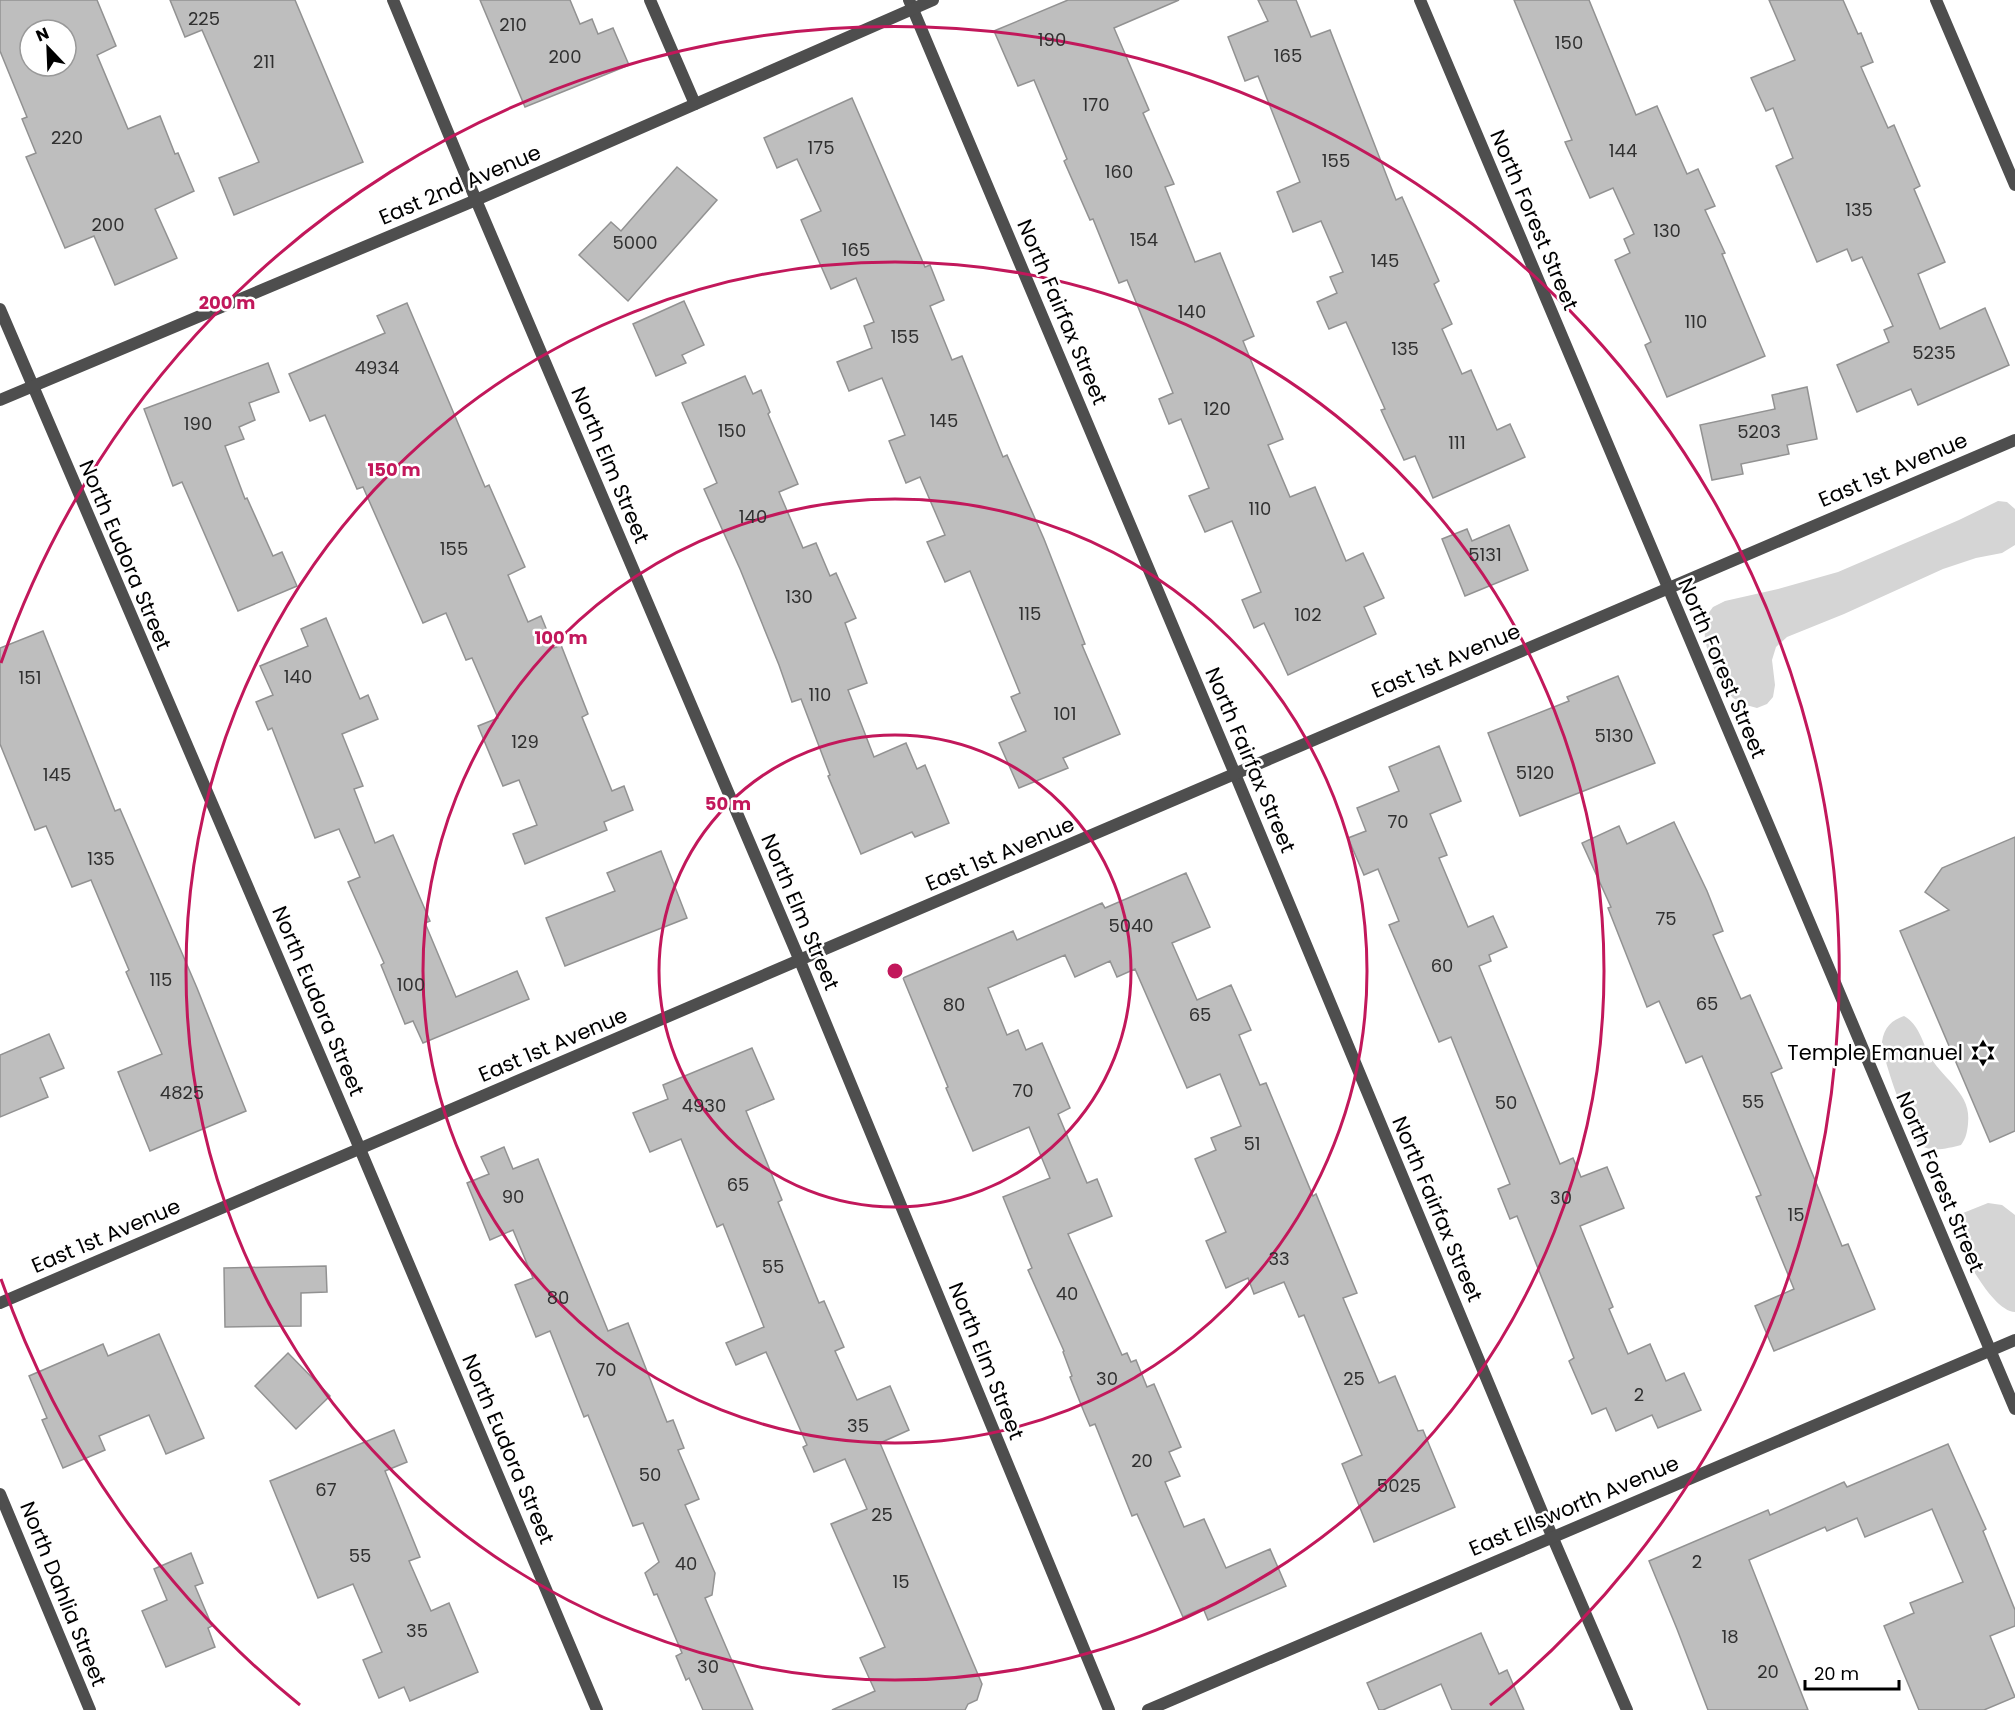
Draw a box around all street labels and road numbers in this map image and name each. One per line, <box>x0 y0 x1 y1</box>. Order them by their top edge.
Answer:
street label: North Forest Street <box>1483 125 1586 314</box>
street label: East 2nd Avenue <box>374 137 545 232</box>
street label: North Fairfax Street <box>1010 215 1115 409</box>
street label: North Elm Street <box>564 382 657 548</box>
street label: East 1st Avenue <box>1814 425 1972 514</box>
street label: North Eudora Street <box>72 455 179 654</box>
street label: North Forest Street <box>1671 573 1774 762</box>
street label: East 1st Avenue <box>1367 616 1525 705</box>
street label: North Fairfax Street <box>1198 663 1303 857</box>
street label: East 1st Avenue <box>921 809 1079 898</box>
street label: North Elm Street <box>754 829 847 995</box>
street label: North Eudora Street <box>265 901 372 1100</box>
street label: East 1st Avenue <box>474 1000 632 1089</box>
street label: North Forest Street <box>1889 1087 1992 1276</box>
street label: North Fairfax Street <box>1385 1112 1490 1306</box>
street label: East 1st Avenue <box>27 1191 185 1280</box>
street label: North Elm Street <box>942 1278 1031 1444</box>
street label: North Eudora Street <box>455 1349 562 1548</box>
street label: East Ellsworth Avenue <box>1464 1448 1683 1563</box>
street label: North Dahlia Street <box>13 1497 114 1690</box>

